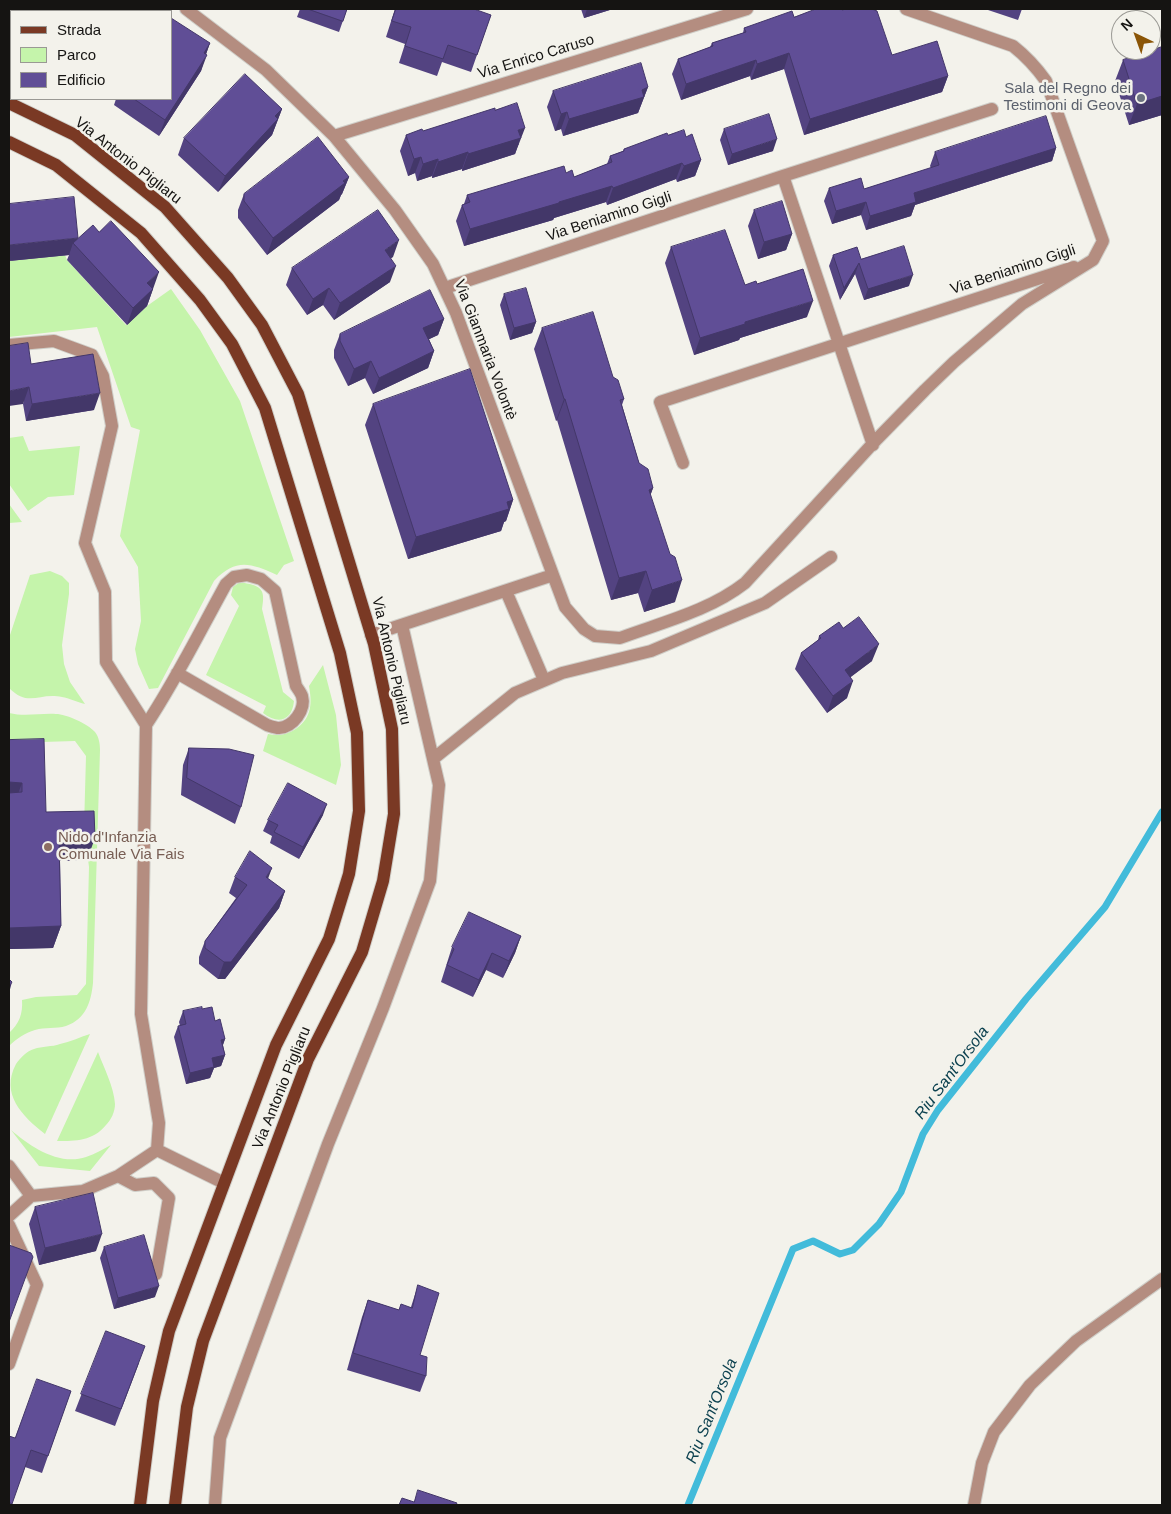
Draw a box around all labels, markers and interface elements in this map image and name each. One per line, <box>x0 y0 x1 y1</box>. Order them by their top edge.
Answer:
legend <box>10 10 172 100</box>
north arrow <box>1111 10 1161 60</box>
text: N <box>1118 15 1136 34</box>
text: Strada <box>57 21 101 38</box>
street label: Via Enrico Caruso <box>476 31 596 83</box>
text: Parco <box>57 46 96 63</box>
text: Edificio <box>57 71 105 88</box>
place label: Sala del Regno dei Testimoni di Geova <box>1003 80 1131 115</box>
marker: Sala del Regno dei Testimoni di Geova <box>1135 92 1147 104</box>
street label: Via Antonio Pigliaru <box>71 114 185 208</box>
street label: Via Beniamino Gigli <box>544 188 674 246</box>
street label: Via Beniamino Gigli <box>948 241 1078 299</box>
street label: Via Gianmaria Volontè <box>450 277 520 423</box>
street label: Via Antonio Pigliaru <box>368 595 414 727</box>
place label: Nido d'Infanzia Comunale Via Fais <box>58 829 184 864</box>
marker: Nido d'Infanzia Comunale Via Fais <box>42 841 54 853</box>
water label: Riu Sant'Orsola <box>911 1023 993 1123</box>
street label: Via Antonio Pigliaru <box>249 1024 315 1152</box>
water label: Riu Sant'Orsola <box>682 1356 742 1466</box>

